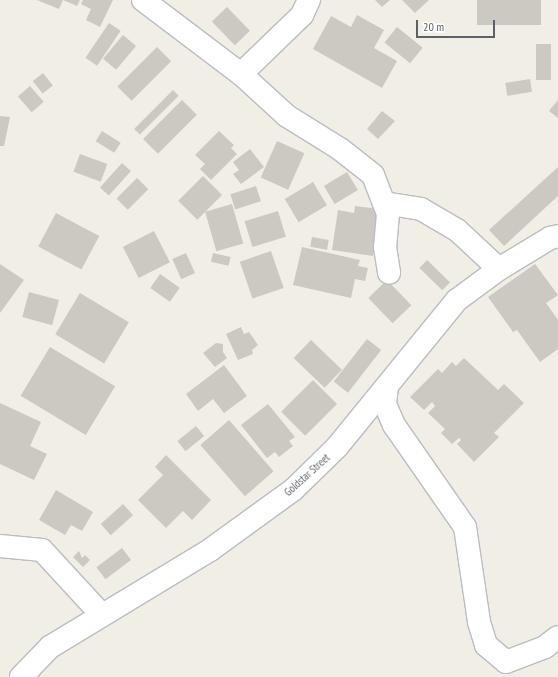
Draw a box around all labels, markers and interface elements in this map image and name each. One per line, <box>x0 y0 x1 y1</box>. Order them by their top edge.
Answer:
scale bar <box>418 12 497 38</box>
text: 20 m <box>423 19 444 34</box>
street label: Goldstar Street <box>281 451 333 499</box>

